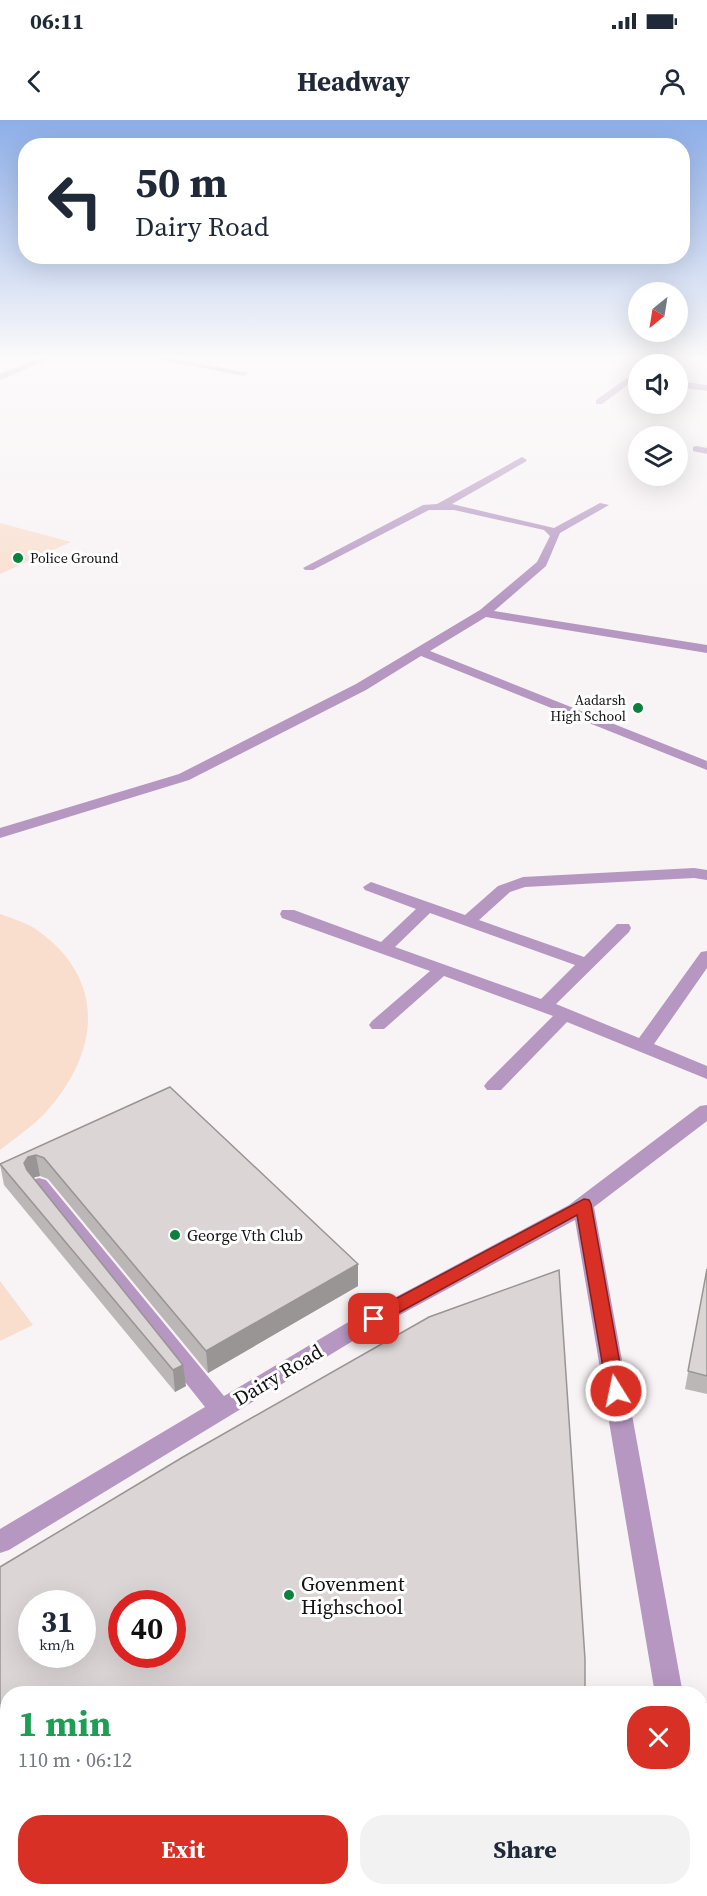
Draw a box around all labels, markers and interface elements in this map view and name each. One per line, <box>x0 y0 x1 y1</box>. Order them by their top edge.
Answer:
text: 06:11 <box>30 6 84 36</box>
text: Headway <box>297 63 410 100</box>
icon: back <box>18 65 51 98</box>
icon: person <box>656 65 689 98</box>
text: 50 m <box>135 153 228 211</box>
icon: left <box>36 162 114 240</box>
text: Dairy Road <box>135 208 269 245</box>
north arrow <box>628 282 688 342</box>
map controls <box>628 282 688 486</box>
button: sound <box>628 354 688 414</box>
button: layers <box>628 426 688 486</box>
place label: Police Ground <box>30 548 119 568</box>
marker: Police Ground <box>11 551 25 565</box>
place label: Aadarsh High School <box>550 690 626 726</box>
marker: Aadarsh High School <box>631 701 645 715</box>
place label: George Vth Club <box>187 1224 303 1246</box>
marker: George Vth Club <box>168 1228 182 1242</box>
pin <box>348 1293 399 1344</box>
icon: arrive <box>357 1302 390 1335</box>
street label: Dairy Road <box>228 1337 328 1413</box>
position arrow <box>584 1359 648 1423</box>
place label: Govenment Highschool <box>301 1570 405 1621</box>
marker: Govenment Highschool <box>282 1588 296 1602</box>
speed limit sign: 40 <box>108 1590 186 1668</box>
text: 31 <box>41 1601 73 1642</box>
text: km/h <box>39 1634 75 1655</box>
text: 1 min <box>18 1699 111 1748</box>
button: close <box>627 1706 690 1769</box>
text: 110 m · 06:12 <box>18 1746 132 1774</box>
button: Exit <box>18 1815 348 1884</box>
button: Share <box>360 1815 690 1884</box>

